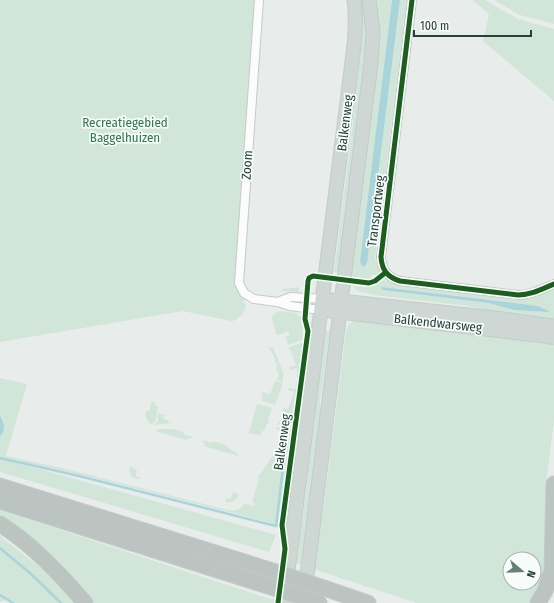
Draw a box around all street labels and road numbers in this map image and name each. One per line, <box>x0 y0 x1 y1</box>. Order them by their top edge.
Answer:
street label: Balkenweg <box>334 93 356 152</box>
street label: Zoom <box>238 150 256 180</box>
street label: Transportweg <box>364 173 388 248</box>
street label: Balkendwarsweg <box>393 311 484 335</box>
street label: Balkenweg <box>271 412 294 471</box>

